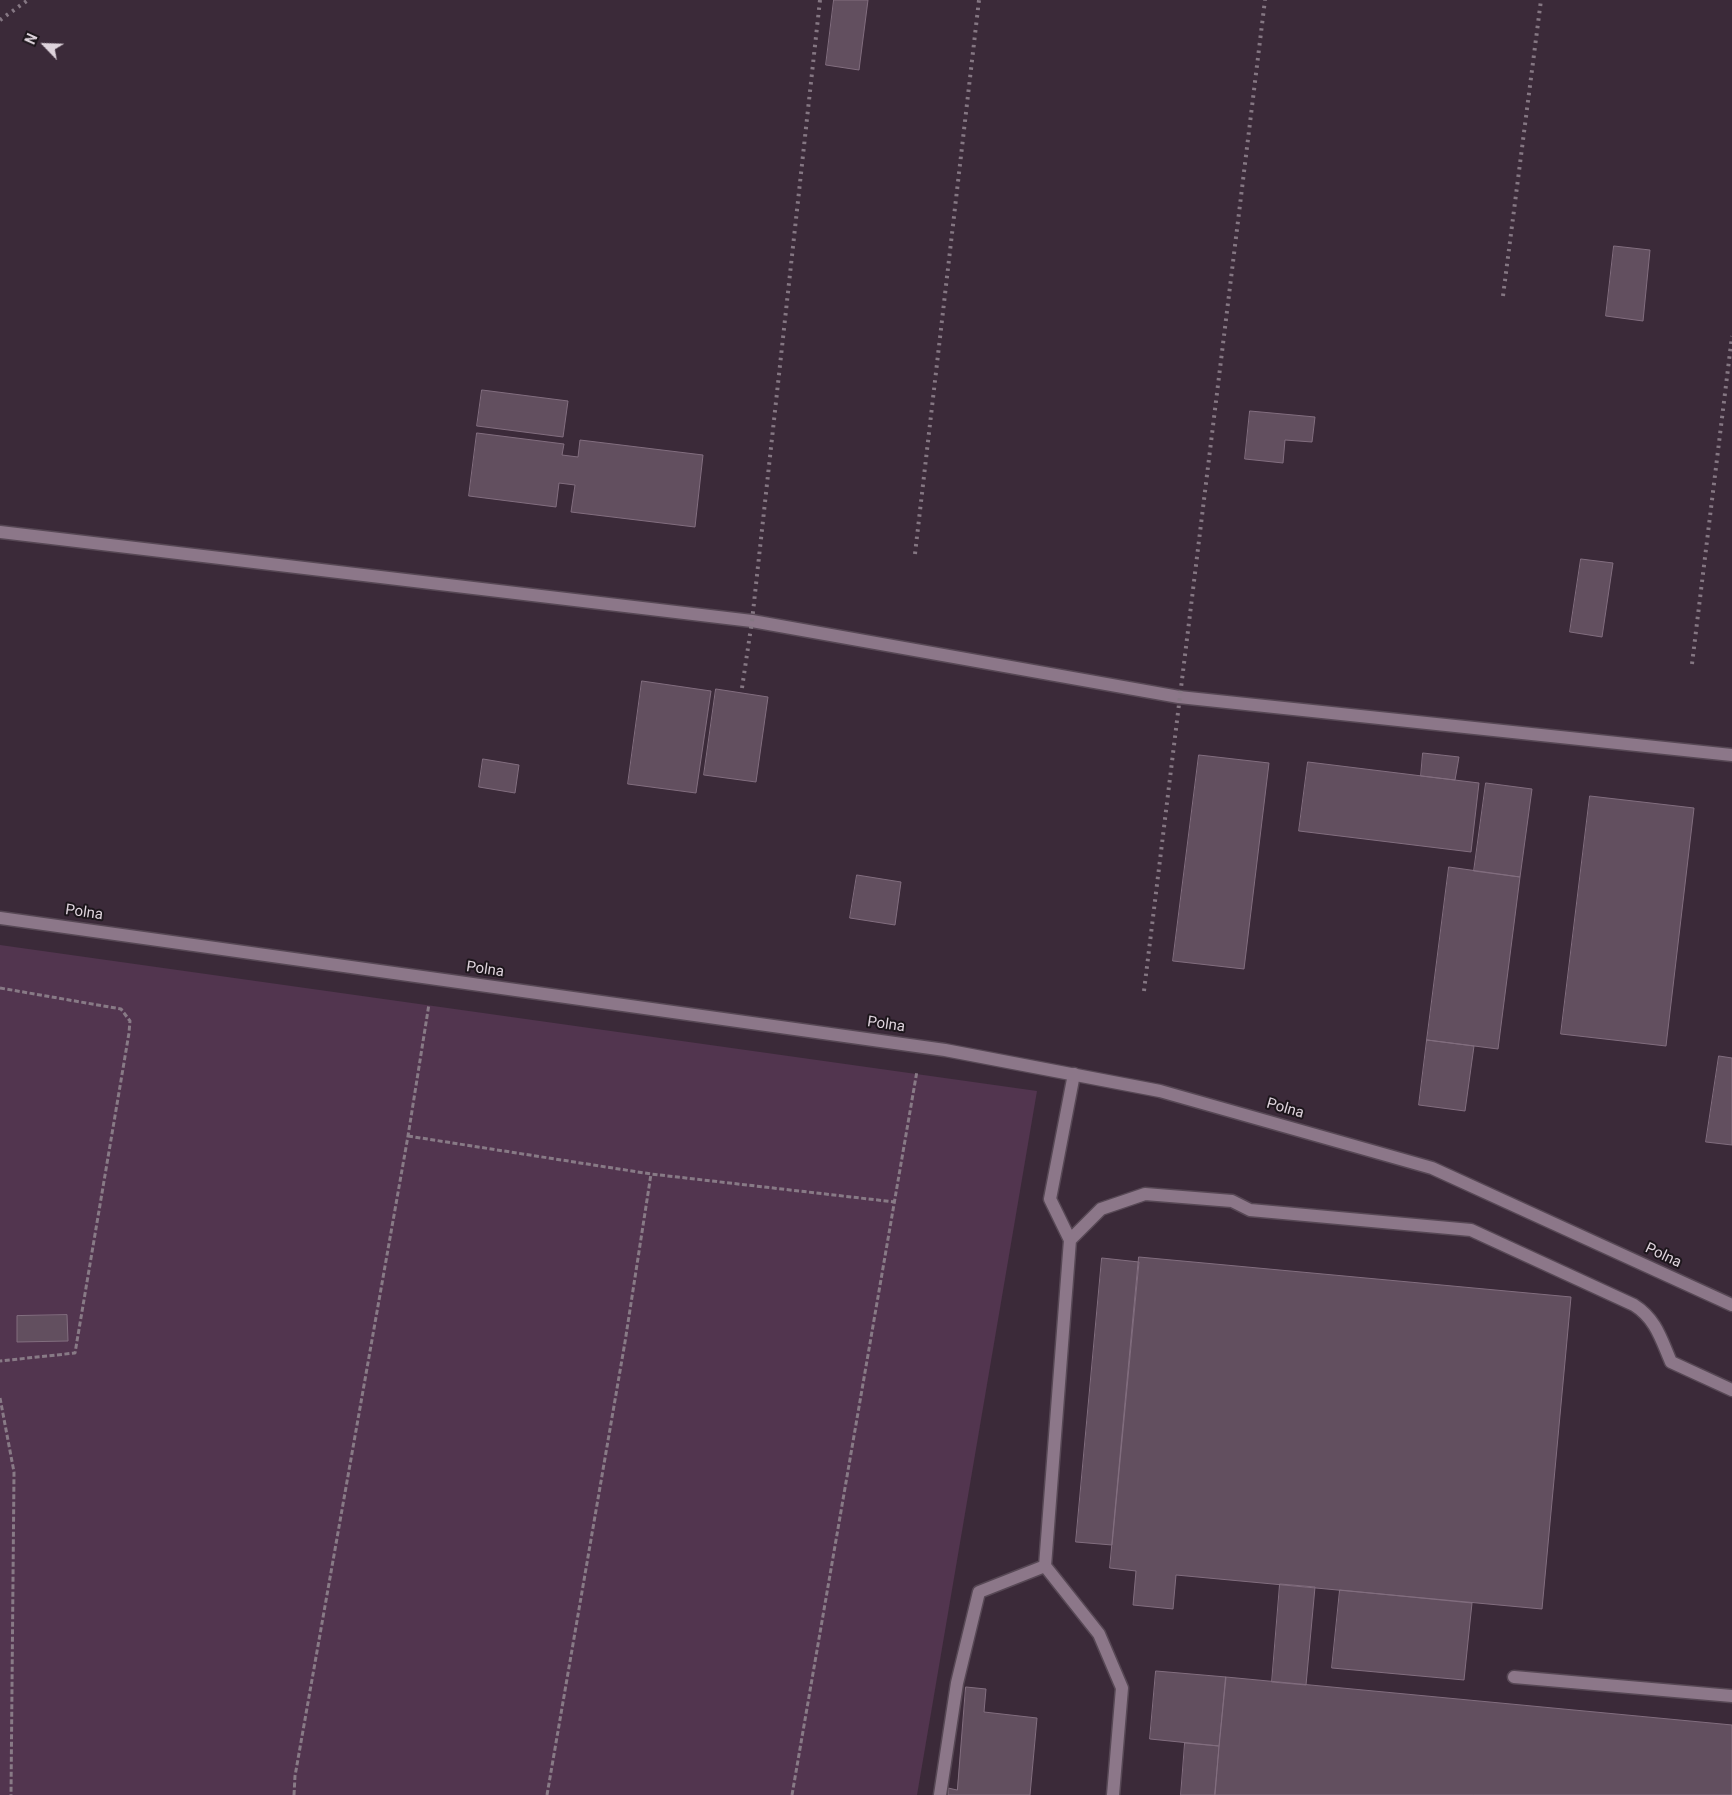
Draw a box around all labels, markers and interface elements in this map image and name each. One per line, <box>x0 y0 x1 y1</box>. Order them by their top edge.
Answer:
north arrow <box>20 20 70 70</box>
text: N <box>22 31 41 47</box>
street label: Polna <box>64 901 104 925</box>
street label: Polna <box>465 958 505 982</box>
street label: Polna <box>866 1013 906 1037</box>
street label: Polna <box>1264 1095 1306 1123</box>
street label: Polna <box>1642 1240 1684 1272</box>

